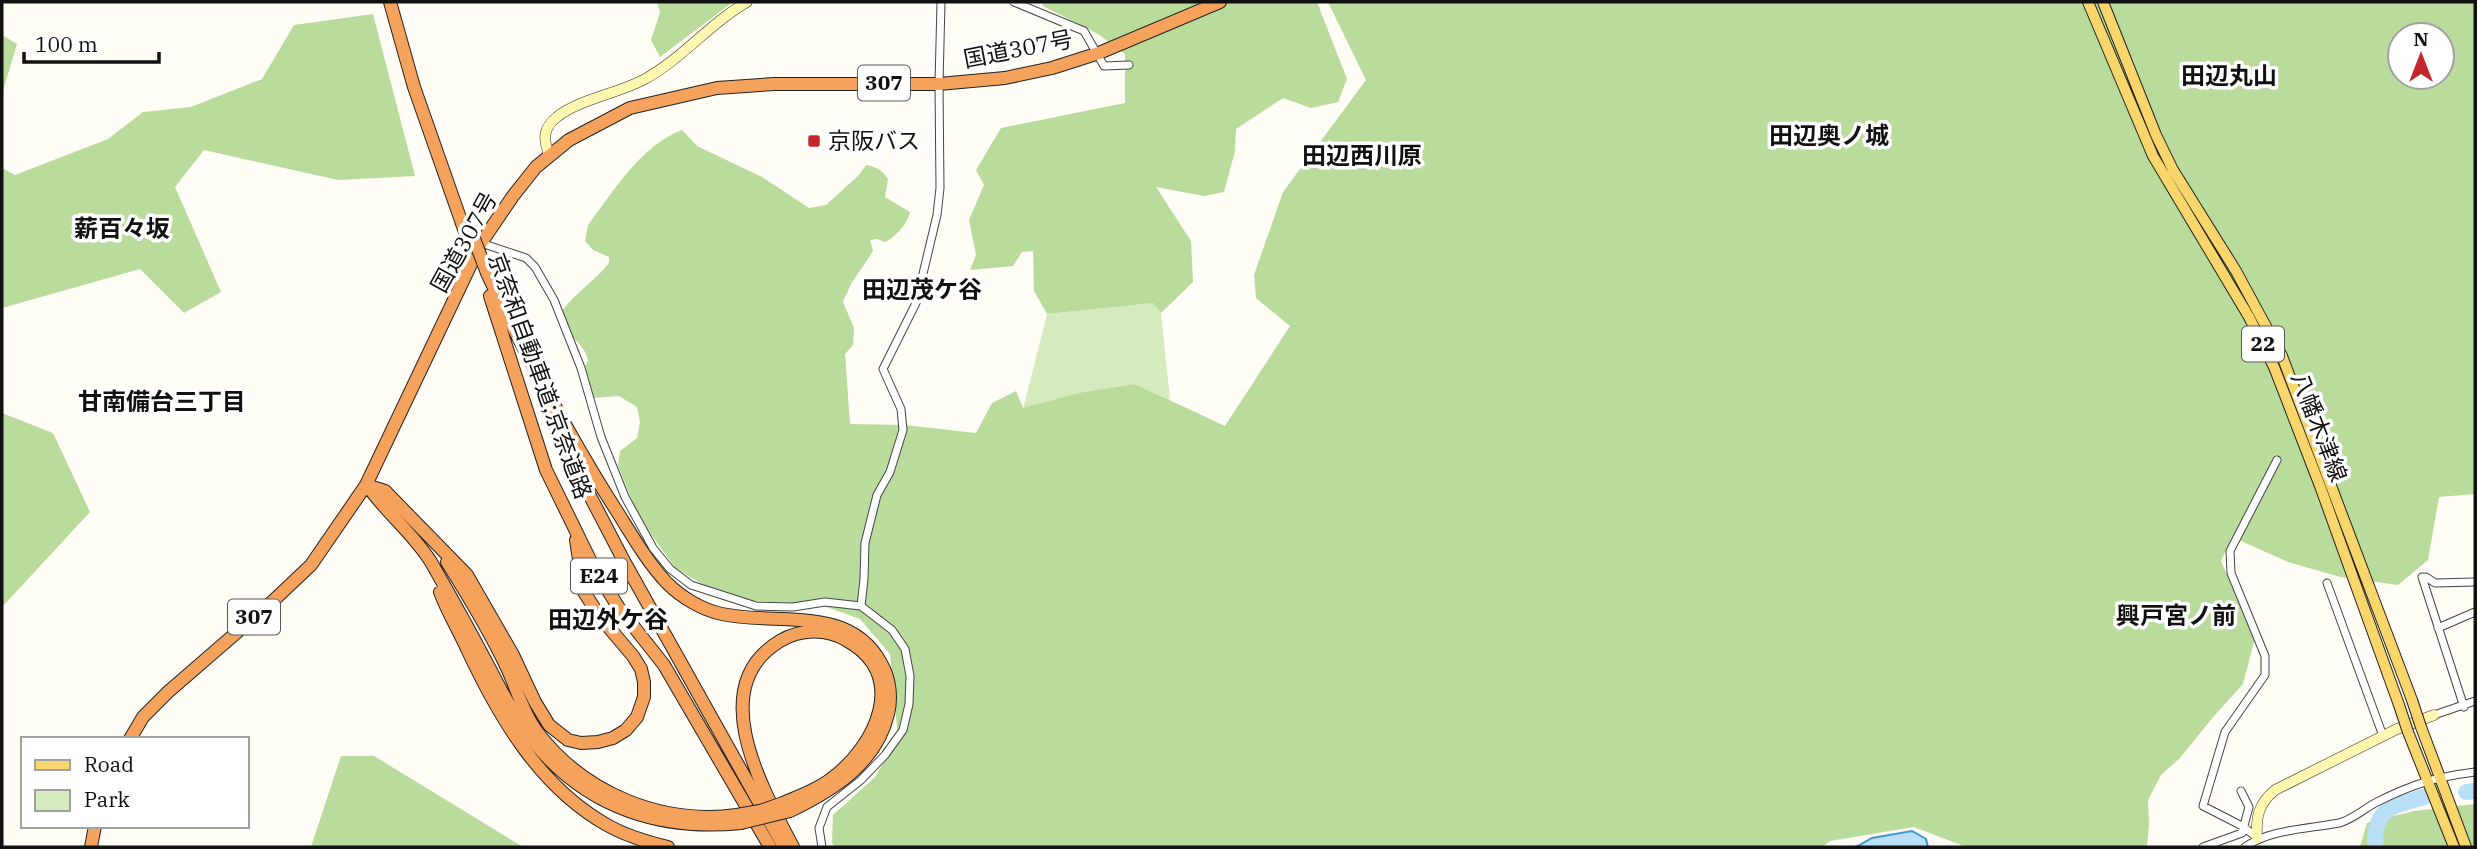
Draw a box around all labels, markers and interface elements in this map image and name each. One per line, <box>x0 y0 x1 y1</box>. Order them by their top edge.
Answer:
scale bar <box>24 21 159 65</box>
north arrow <box>2386 21 2456 91</box>
street label: 国道307号 <box>961 23 1075 73</box>
text: N <box>2413 27 2429 51</box>
text: 100 m <box>35 30 98 58</box>
district label: 田辺丸山 <box>2181 59 2277 91</box>
road number: 307 <box>858 66 910 100</box>
district label: 田辺奥ノ城 <box>1769 119 1889 151</box>
place label: 京阪バス <box>828 125 920 155</box>
marker: 京阪バス <box>806 133 822 149</box>
district label: 田辺西川原 <box>1302 139 1422 171</box>
street label: 国道307号 <box>423 186 503 297</box>
district label: 薪百々坂 <box>74 212 170 244</box>
street label: 京奈和自動車道;京奈道路 <box>482 249 599 503</box>
district label: 田辺茂ケ谷 <box>862 273 982 305</box>
road number: 22 <box>2242 326 2284 362</box>
street label: 八幡木津線 <box>2285 368 2355 486</box>
district label: 甘南備台三丁目 <box>78 385 246 417</box>
road number: E24 <box>571 558 627 594</box>
district label: 興戸宮ノ前 <box>2116 599 2236 631</box>
road number: 307 <box>228 600 280 634</box>
district label: 田辺外ケ谷 <box>548 603 668 635</box>
legend <box>21 737 248 828</box>
text: Road <box>84 750 134 778</box>
text: Park <box>84 785 131 813</box>

